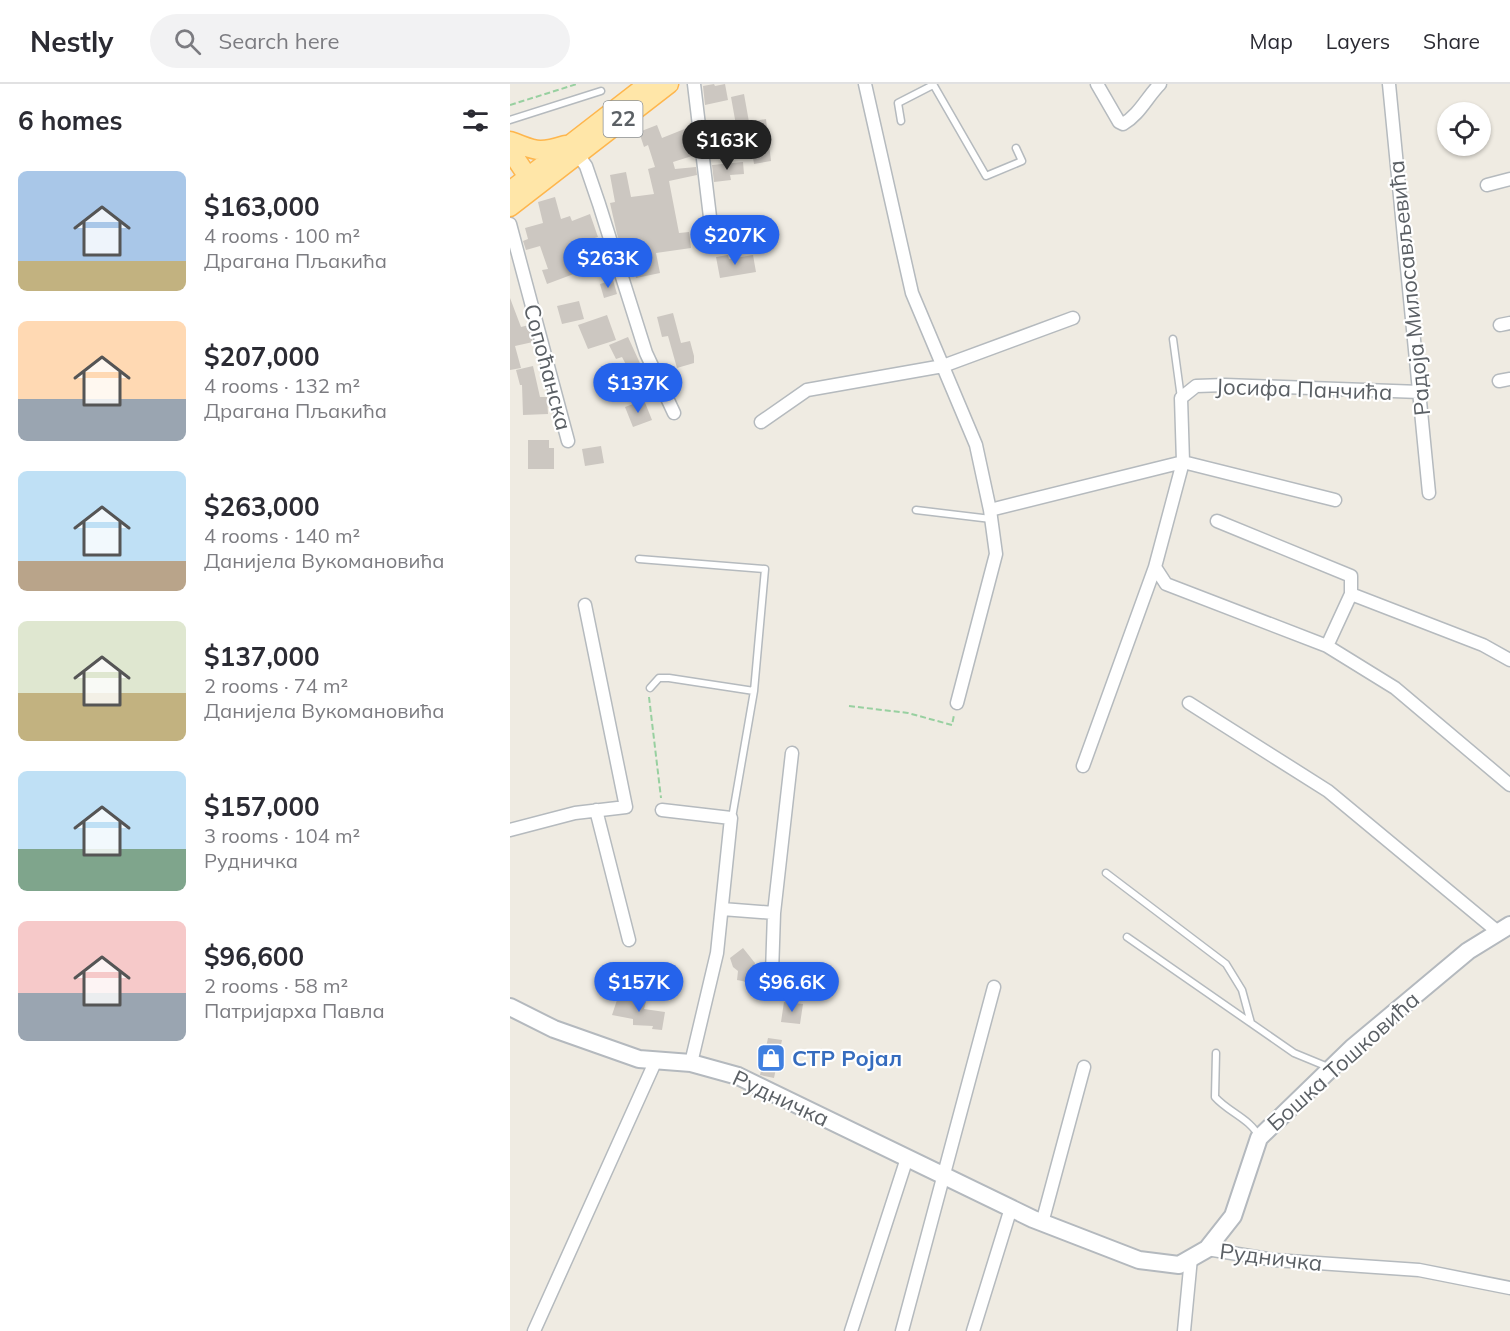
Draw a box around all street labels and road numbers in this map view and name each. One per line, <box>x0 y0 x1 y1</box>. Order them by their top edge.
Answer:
road number: 22 <box>604 101 642 137</box>
street label: Радоја Милосављевића <box>1382 159 1436 417</box>
street label: Сопоћанска <box>518 301 578 433</box>
street label: Јосифа Панчића <box>1215 372 1393 406</box>
street label: Бошка Тошковића <box>1261 985 1425 1137</box>
street label: Рудничка <box>728 1063 834 1133</box>
street label: Рудничка <box>1218 1237 1324 1277</box>

